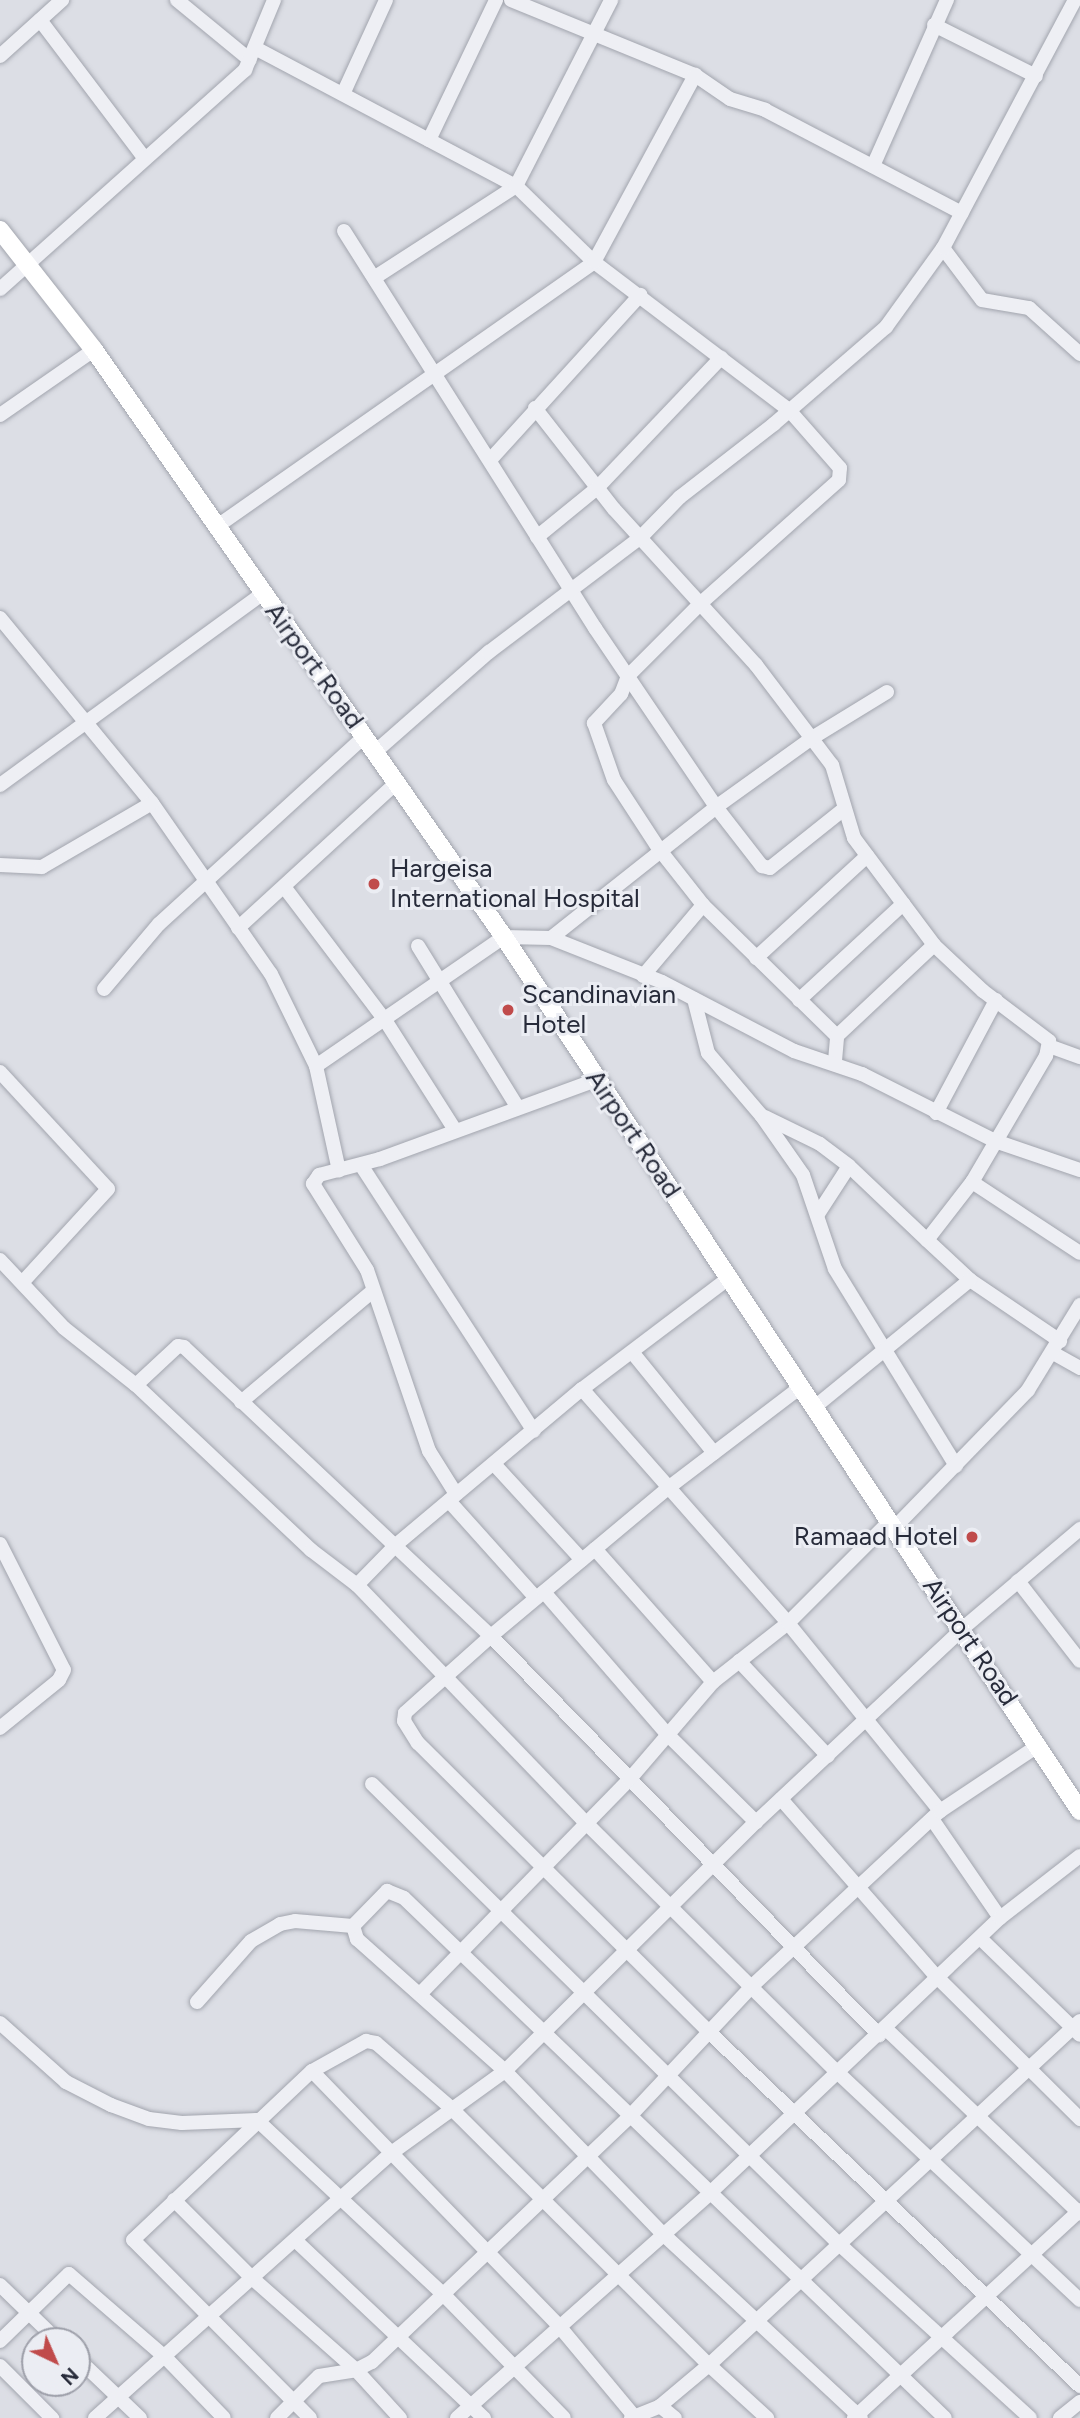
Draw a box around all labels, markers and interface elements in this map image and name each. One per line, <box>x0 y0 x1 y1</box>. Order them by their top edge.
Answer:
street label: Airport Road <box>258 597 370 735</box>
place label: Hargeisa International Hospital <box>390 853 640 914</box>
marker: Hargeisa International Hospital <box>364 874 384 894</box>
place label: Scandinavian Hotel <box>522 979 676 1040</box>
marker: Scandinavian Hotel <box>500 1002 516 1018</box>
street label: Airport Road <box>579 1064 687 1204</box>
place label: Ramaad Hotel <box>794 1521 958 1553</box>
marker: Ramaad Hotel <box>964 1529 980 1545</box>
street label: Airport Road <box>916 1572 1024 1712</box>
north arrow <box>21 2327 91 2397</box>
text: N <box>56 2363 83 2389</box>

